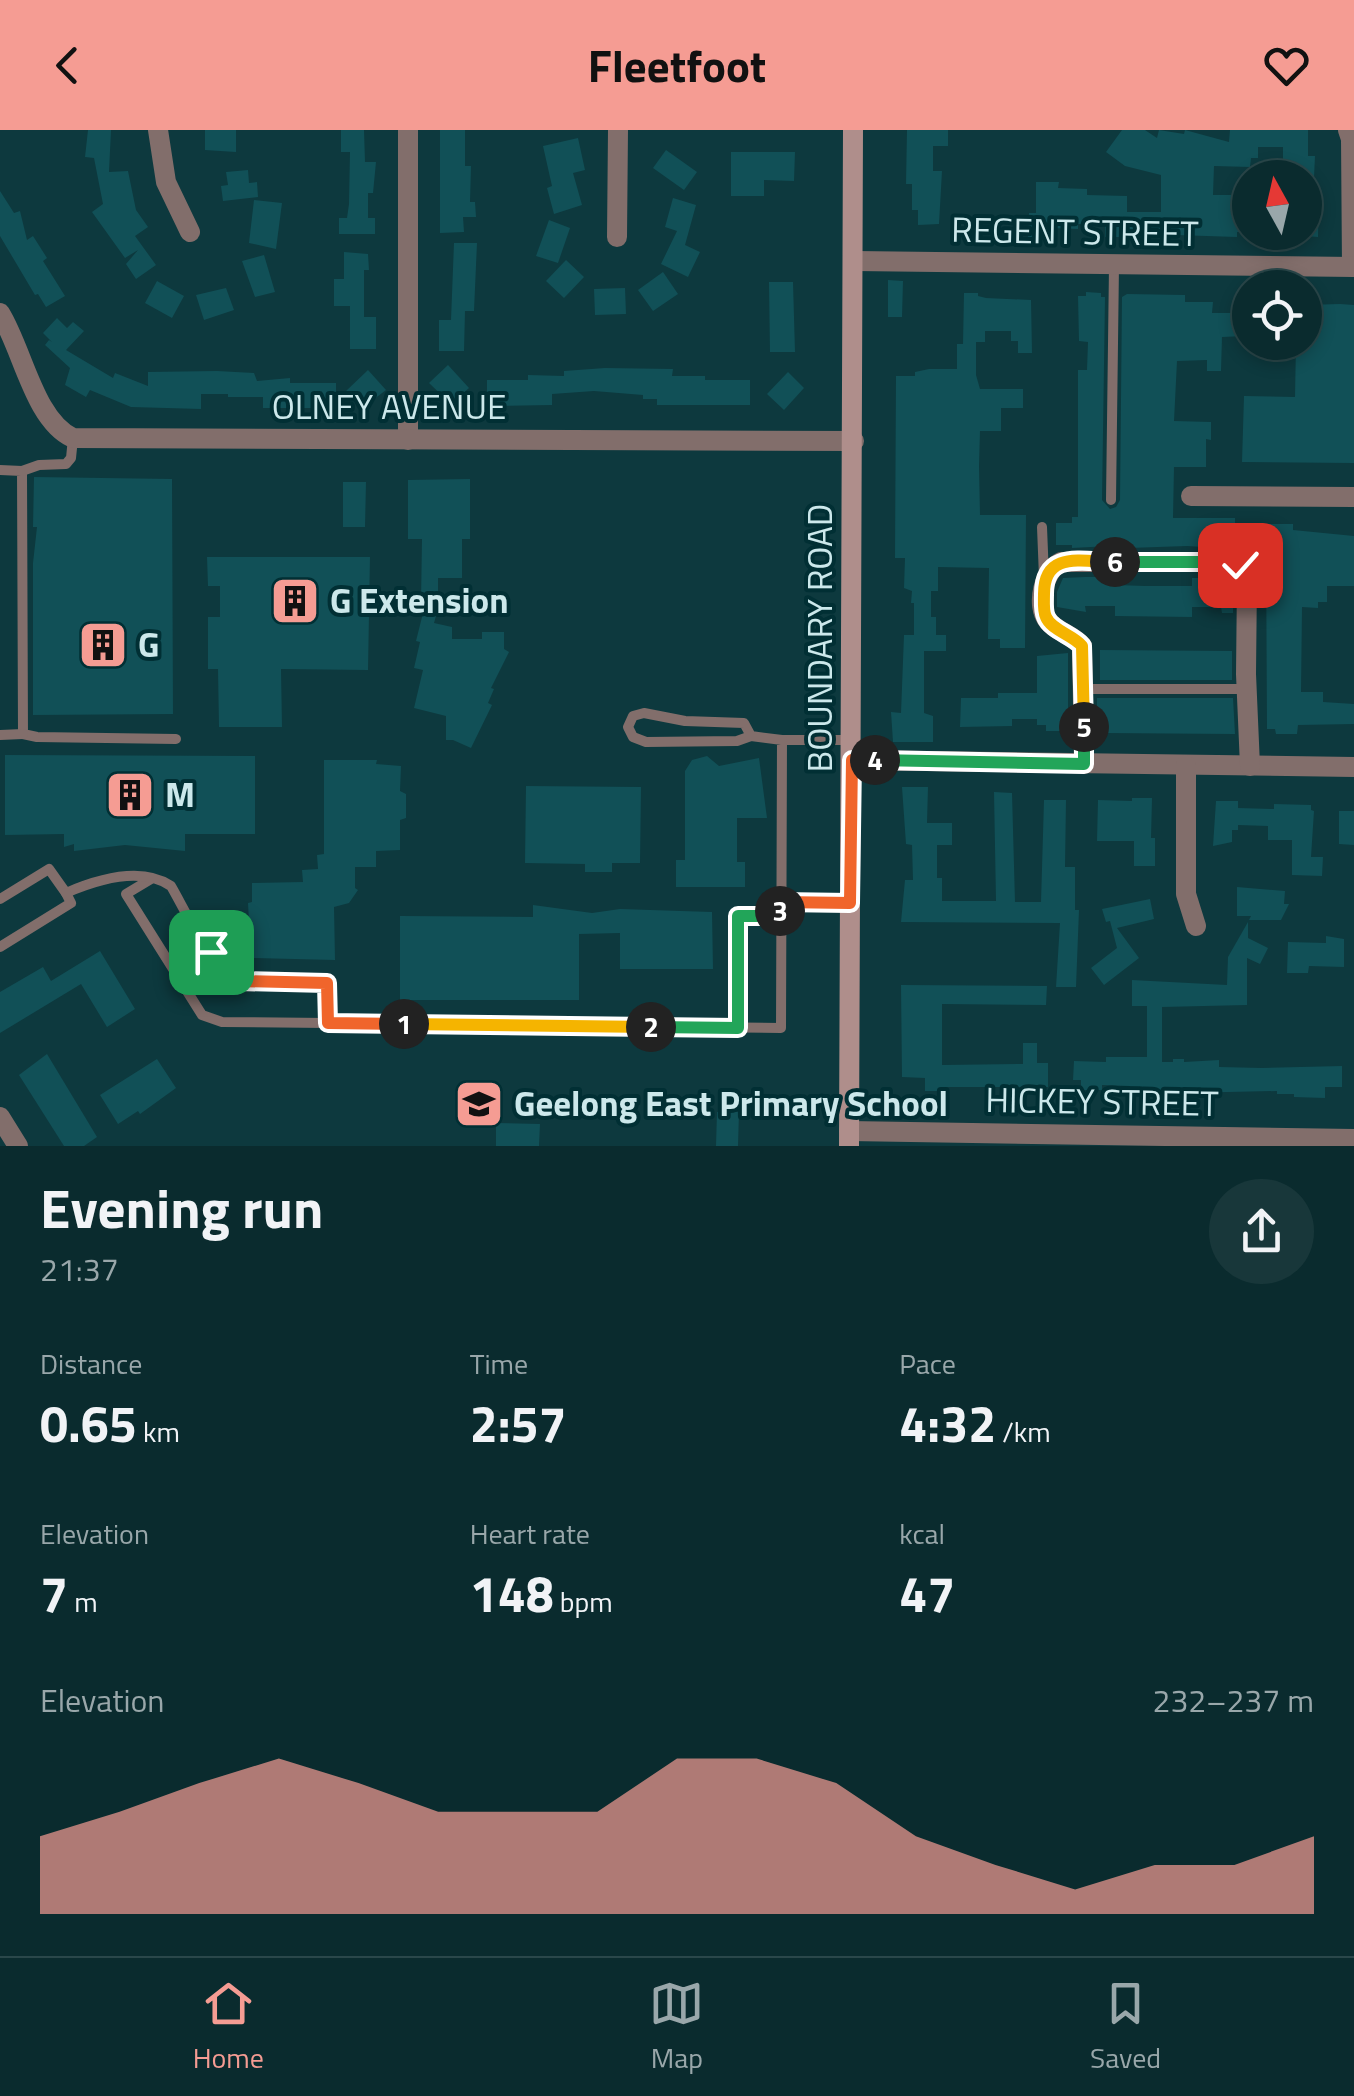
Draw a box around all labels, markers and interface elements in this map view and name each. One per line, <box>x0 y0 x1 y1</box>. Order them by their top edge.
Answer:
text: Fleetfoot <box>588 31 766 99</box>
icon: back <box>40 38 95 93</box>
icon: heart <box>1259 38 1314 93</box>
north arrow <box>1232 160 1322 250</box>
map controls <box>1232 160 1322 360</box>
street label: REGENT STREET <box>951 202 1199 260</box>
button: locate <box>1232 270 1322 360</box>
street label: OLNEY AVENUE <box>272 379 506 433</box>
street label: BOUNDARY ROAD <box>792 504 846 772</box>
pin <box>1198 523 1283 608</box>
pin: 6 <box>1090 537 1140 587</box>
icon: check <box>1213 538 1268 593</box>
text: 6 <box>1107 540 1123 583</box>
place label: G Extension <box>330 573 509 627</box>
building icon: G Extension <box>269 575 321 627</box>
place label: G <box>138 617 159 671</box>
building icon: G <box>77 619 129 671</box>
pin: 5 <box>1059 702 1109 752</box>
text: 5 <box>1076 705 1092 748</box>
pin: 4 <box>850 735 900 785</box>
text: 4 <box>867 738 883 781</box>
place label: M <box>165 767 195 821</box>
building icon: M <box>104 769 156 821</box>
pin: 3 <box>755 886 805 936</box>
text: 3 <box>772 889 788 932</box>
pin <box>169 910 254 995</box>
icon: arrive <box>184 925 239 980</box>
pin: 1 <box>379 999 429 1049</box>
text: 1 <box>396 1002 412 1045</box>
pin: 2 <box>626 1002 676 1052</box>
text: 2 <box>643 1005 659 1048</box>
street label: HICKEY STREET <box>985 1072 1219 1130</box>
place label: Geelong East Primary School <box>514 1076 948 1130</box>
school or university icon: Geelong East Primary School <box>453 1078 505 1130</box>
text: Evening run <box>40 1166 323 1249</box>
button: share <box>1209 1179 1314 1284</box>
text: 21:37 <box>40 1245 119 1293</box>
text: Distance <box>40 1342 142 1385</box>
text: Time <box>470 1342 528 1385</box>
text: Pace <box>899 1342 956 1385</box>
text: 0.65 <box>40 1385 137 1461</box>
text: 2:57 <box>470 1385 566 1461</box>
text: 4:32 <box>899 1385 996 1461</box>
text: km <box>137 1410 180 1453</box>
text: /km <box>996 1410 1051 1453</box>
text: Elevation <box>40 1512 149 1555</box>
text: Heart rate <box>470 1512 590 1555</box>
text: kcal <box>899 1512 945 1555</box>
text: 7 <box>40 1555 68 1631</box>
text: 148 <box>470 1555 554 1631</box>
text: 47 <box>899 1555 955 1631</box>
text: m <box>68 1580 98 1623</box>
text: bpm <box>554 1580 613 1623</box>
text: Elevation <box>40 1676 164 1724</box>
text: 232–237 m <box>1152 1676 1314 1724</box>
tab: Home <box>193 1976 264 2079</box>
tab: Map <box>649 1976 704 2079</box>
tab: Saved <box>1090 1976 1161 2079</box>

